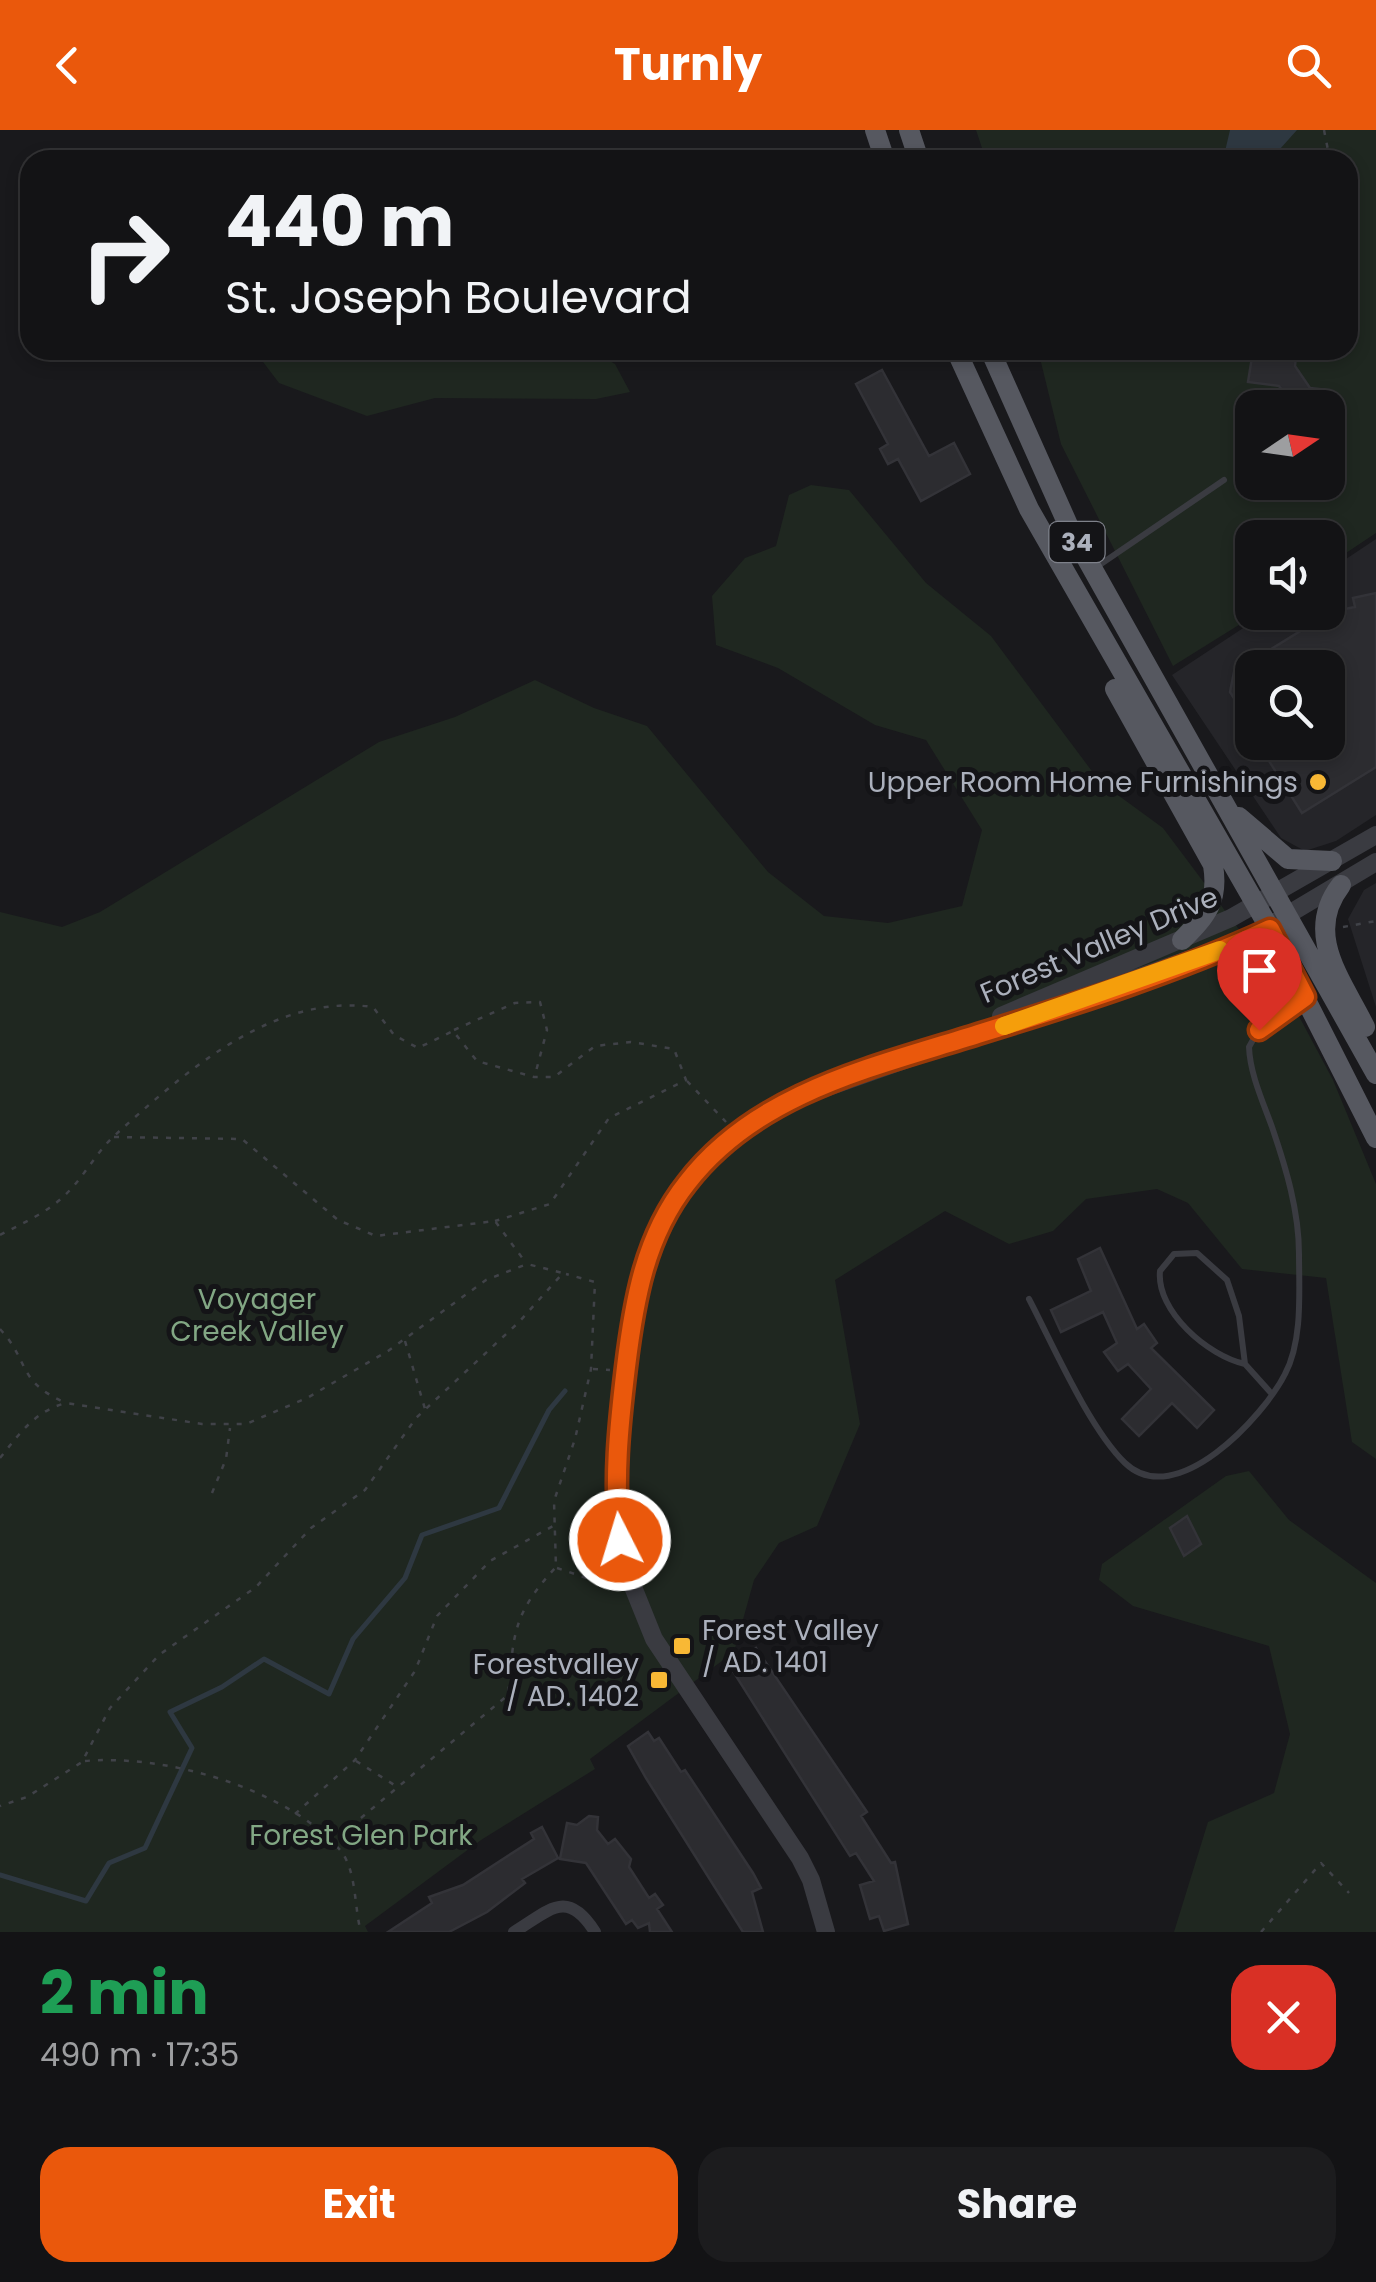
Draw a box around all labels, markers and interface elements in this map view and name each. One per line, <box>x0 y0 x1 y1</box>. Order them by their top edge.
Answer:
text: Turnly <box>614 33 762 96</box>
icon: back <box>40 38 95 93</box>
icon: search <box>1281 38 1336 93</box>
text: 440 m <box>225 172 454 271</box>
icon: right <box>60 190 190 320</box>
text: St. Joseph Boulevard <box>225 266 692 329</box>
north arrow <box>1235 390 1345 500</box>
map controls <box>1235 390 1345 760</box>
button: sound <box>1235 520 1345 630</box>
road number: 34 <box>1050 522 1104 562</box>
button: search <box>1235 650 1345 760</box>
place label: Upper Room Home Furnishings <box>868 763 1298 802</box>
marker: Upper Room Home Furnishings <box>1307 771 1329 793</box>
street label: Forest Valley Drive <box>974 877 1224 1013</box>
pin <box>1217 928 1302 1031</box>
icon: arrive <box>1232 943 1287 998</box>
park label: Voyager Creek Valley <box>170 1280 344 1351</box>
position arrow <box>568 1488 672 1592</box>
place label: Forest Valley / AD. 1401 <box>702 1611 879 1682</box>
marker: Forest Valley / AD. 1401 <box>671 1635 693 1657</box>
place label: Forestvalley / AD. 1402 <box>473 1645 639 1716</box>
marker: Forestvalley / AD. 1402 <box>648 1669 670 1691</box>
park label: Forest Glen Park <box>249 1816 473 1855</box>
text: 2 min <box>40 1951 209 2035</box>
button: close <box>1231 1965 1336 2070</box>
text: 490 m · 17:35 <box>40 2032 239 2077</box>
button: Exit <box>40 2147 678 2262</box>
button: Share <box>698 2147 1336 2262</box>

